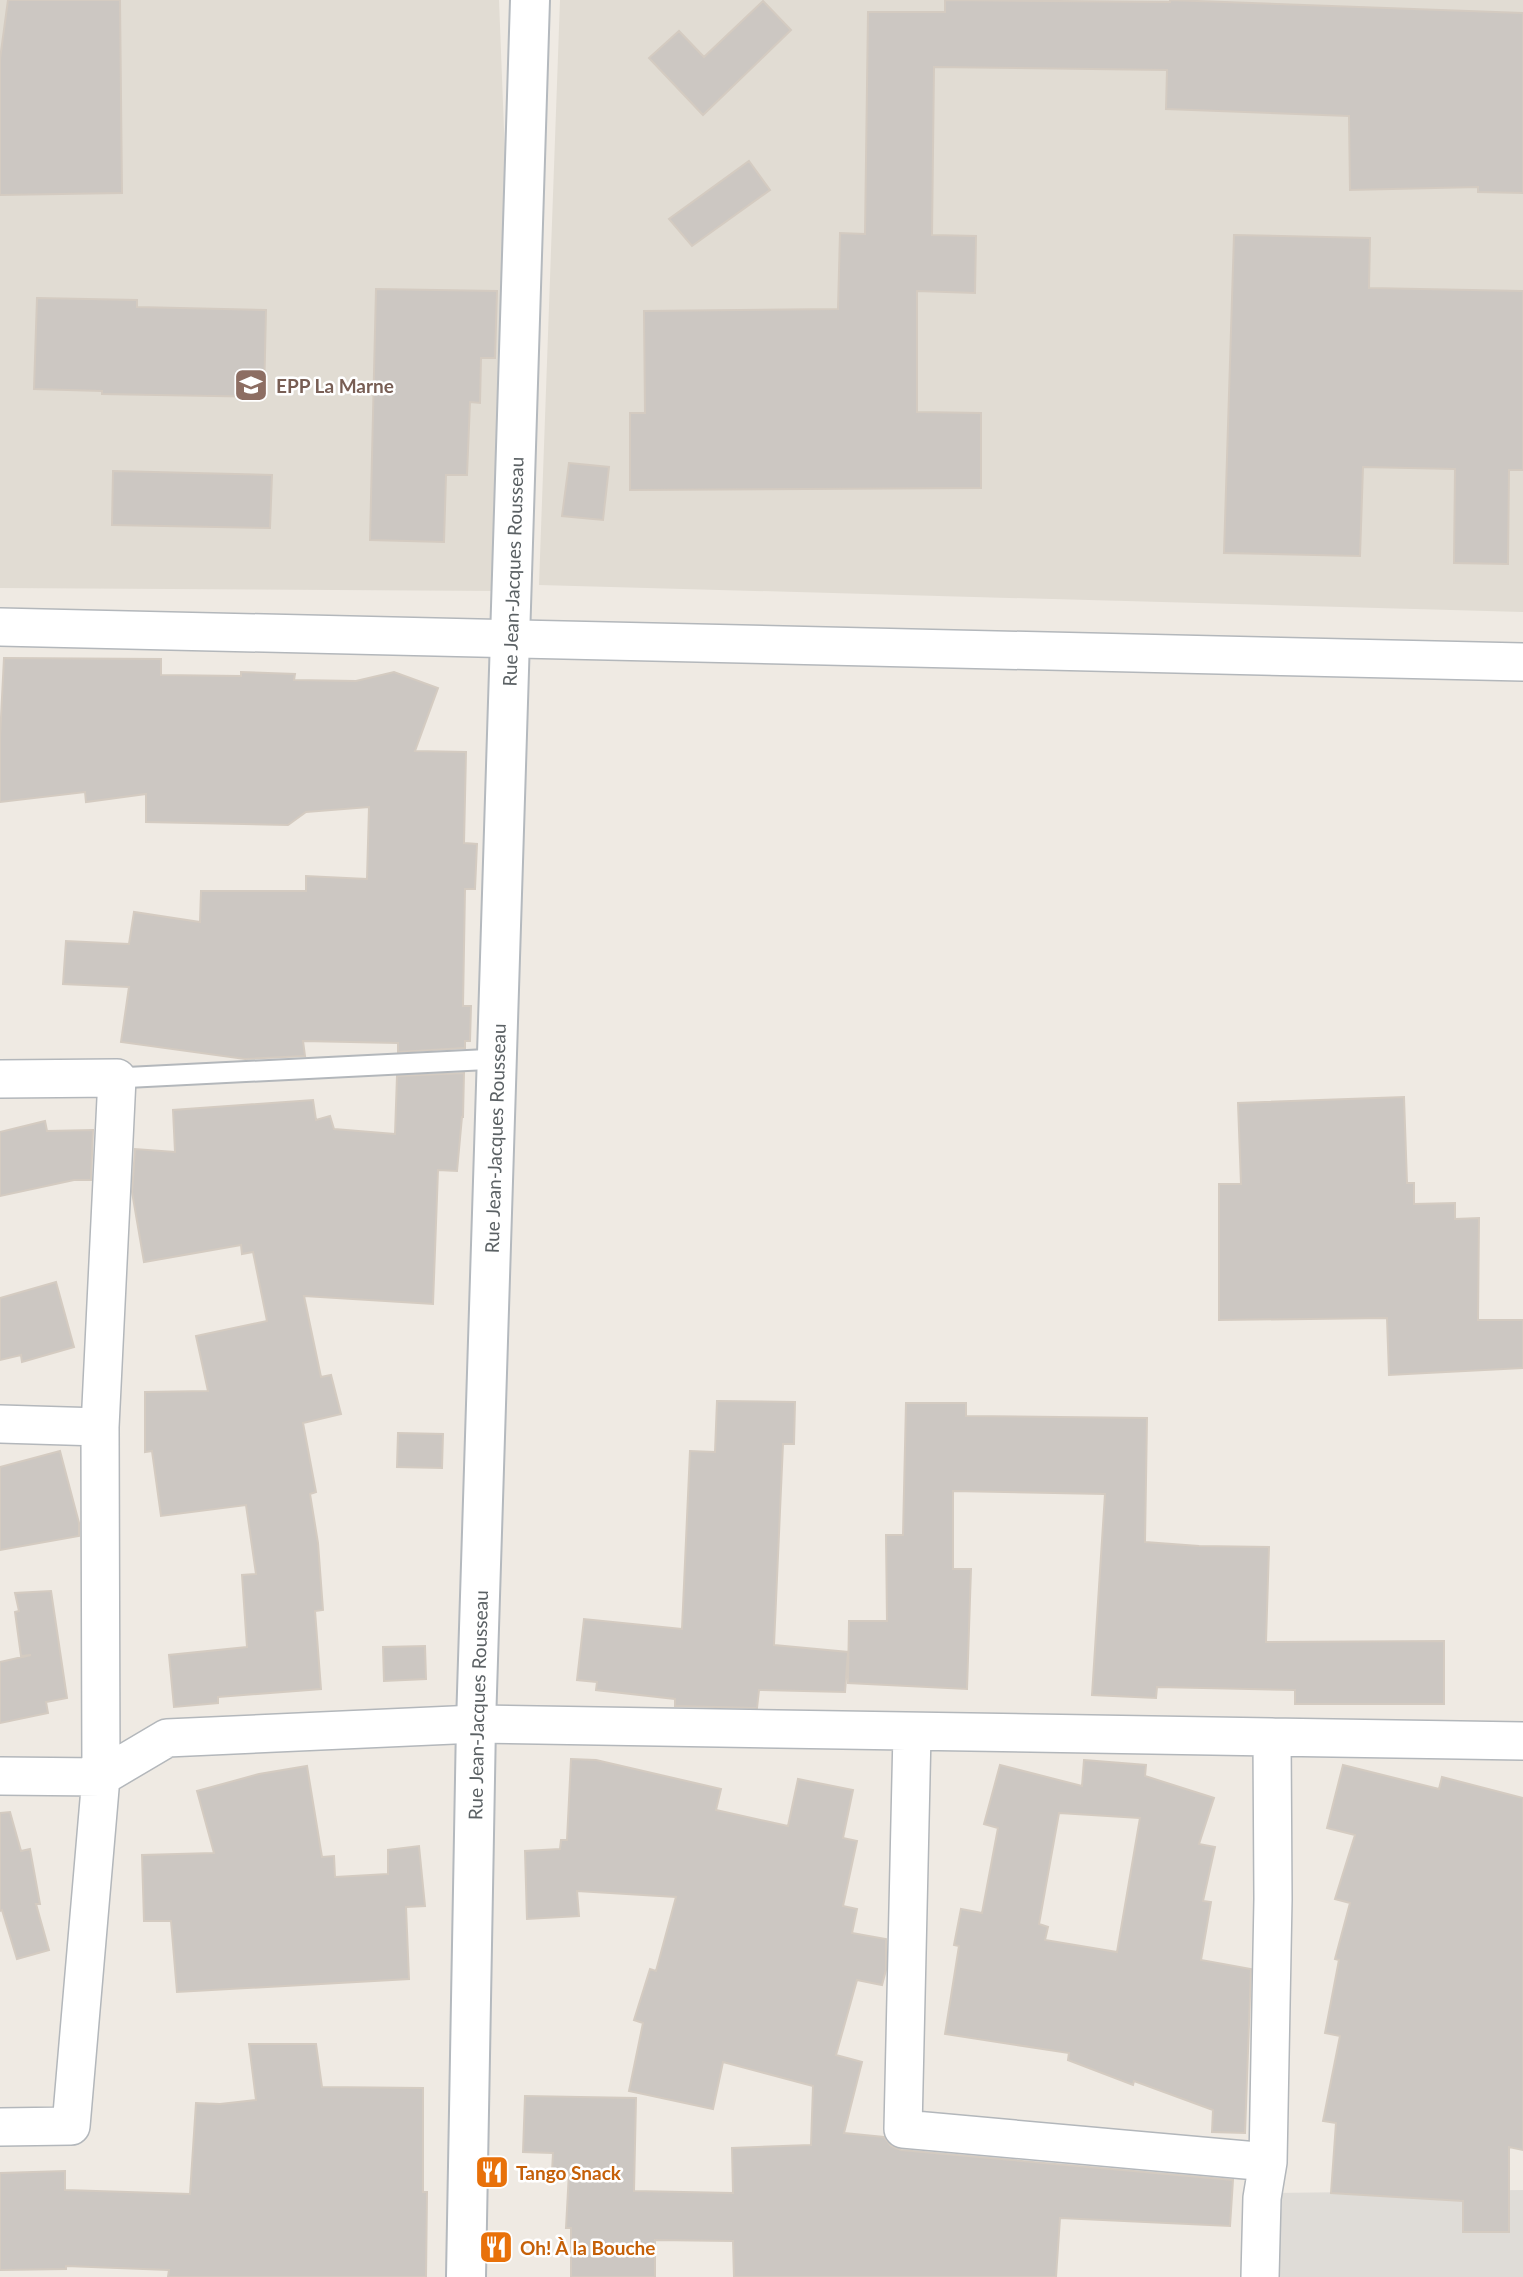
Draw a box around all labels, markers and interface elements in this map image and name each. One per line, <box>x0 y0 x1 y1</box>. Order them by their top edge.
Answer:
school or university icon: EPP La Marne <box>232 366 270 404</box>
place label: EPP La Marne <box>276 374 394 397</box>
street label: Rue Jean-Jacques Rousseau <box>497 456 527 687</box>
street label: Rue Jean-Jacques Rousseau <box>479 1023 509 1254</box>
street label: Rue Jean-Jacques Rousseau <box>463 1590 492 1820</box>
restaurant icon: Tango Snack <box>473 2153 511 2191</box>
place label: Tango Snack <box>516 2161 622 2184</box>
restaurant icon: Oh! À la Bouche <box>477 2228 515 2266</box>
place label: Oh! À la Bouche <box>520 2236 655 2259</box>

